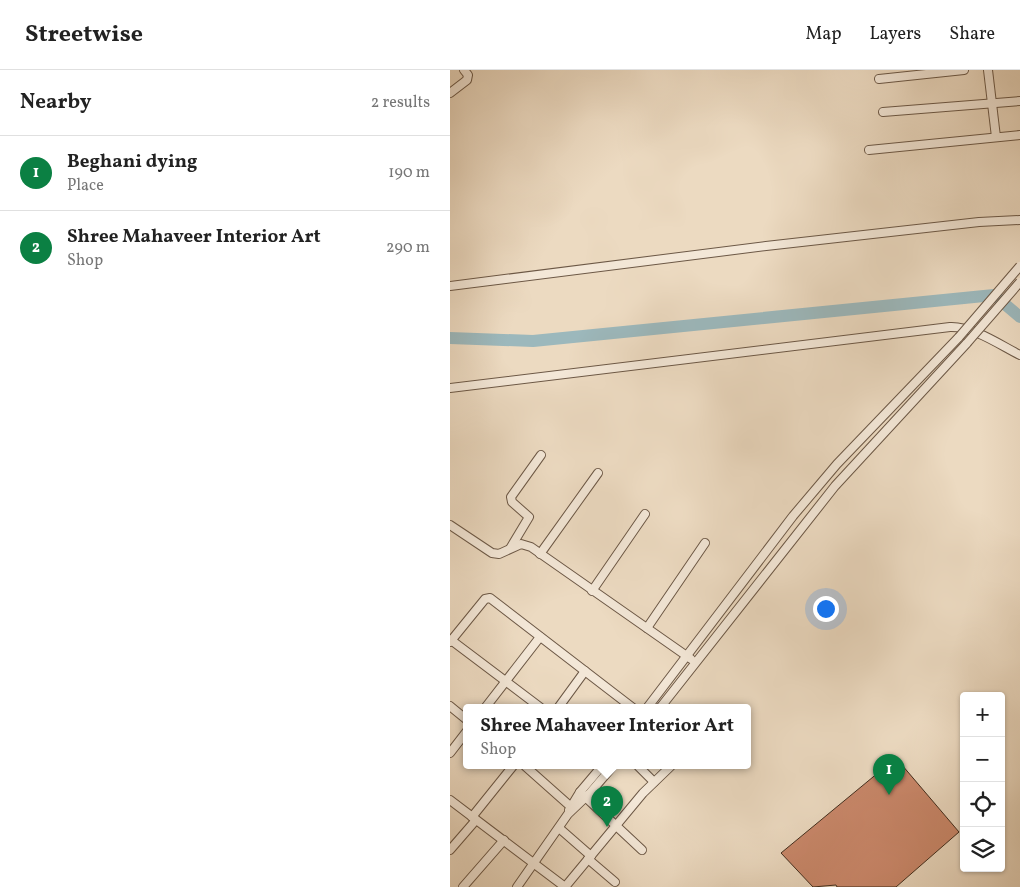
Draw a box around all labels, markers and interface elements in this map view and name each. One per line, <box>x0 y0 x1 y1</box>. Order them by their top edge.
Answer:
text: Streetwise <box>25 18 143 52</box>
text: Map <box>805 22 841 47</box>
text: Layers <box>869 22 921 47</box>
text: Share <box>949 22 995 47</box>
text: Nearby <box>20 88 91 117</box>
text: 2 results <box>371 92 430 114</box>
text: Beghani dying <box>67 149 198 175</box>
text: 1 <box>33 162 39 184</box>
text: 190 m <box>388 162 430 184</box>
text: Place <box>67 175 104 197</box>
text: Shree Mahaveer Interior Art <box>67 224 321 250</box>
text: 2 <box>32 237 40 259</box>
text: 290 m <box>386 237 430 259</box>
text: Shop <box>67 250 103 272</box>
your location <box>813 596 839 622</box>
map controls <box>960 692 1005 872</box>
button: + <box>960 692 1005 737</box>
popup <box>463 704 751 769</box>
text: Shree Mahaveer Interior Art <box>480 713 734 739</box>
button: − <box>960 737 1005 782</box>
text: Shop <box>480 739 516 761</box>
pin: 1 <box>873 754 905 795</box>
button: locate <box>960 782 1005 827</box>
pin: 2 <box>591 786 623 827</box>
button: layers <box>960 827 1005 872</box>

